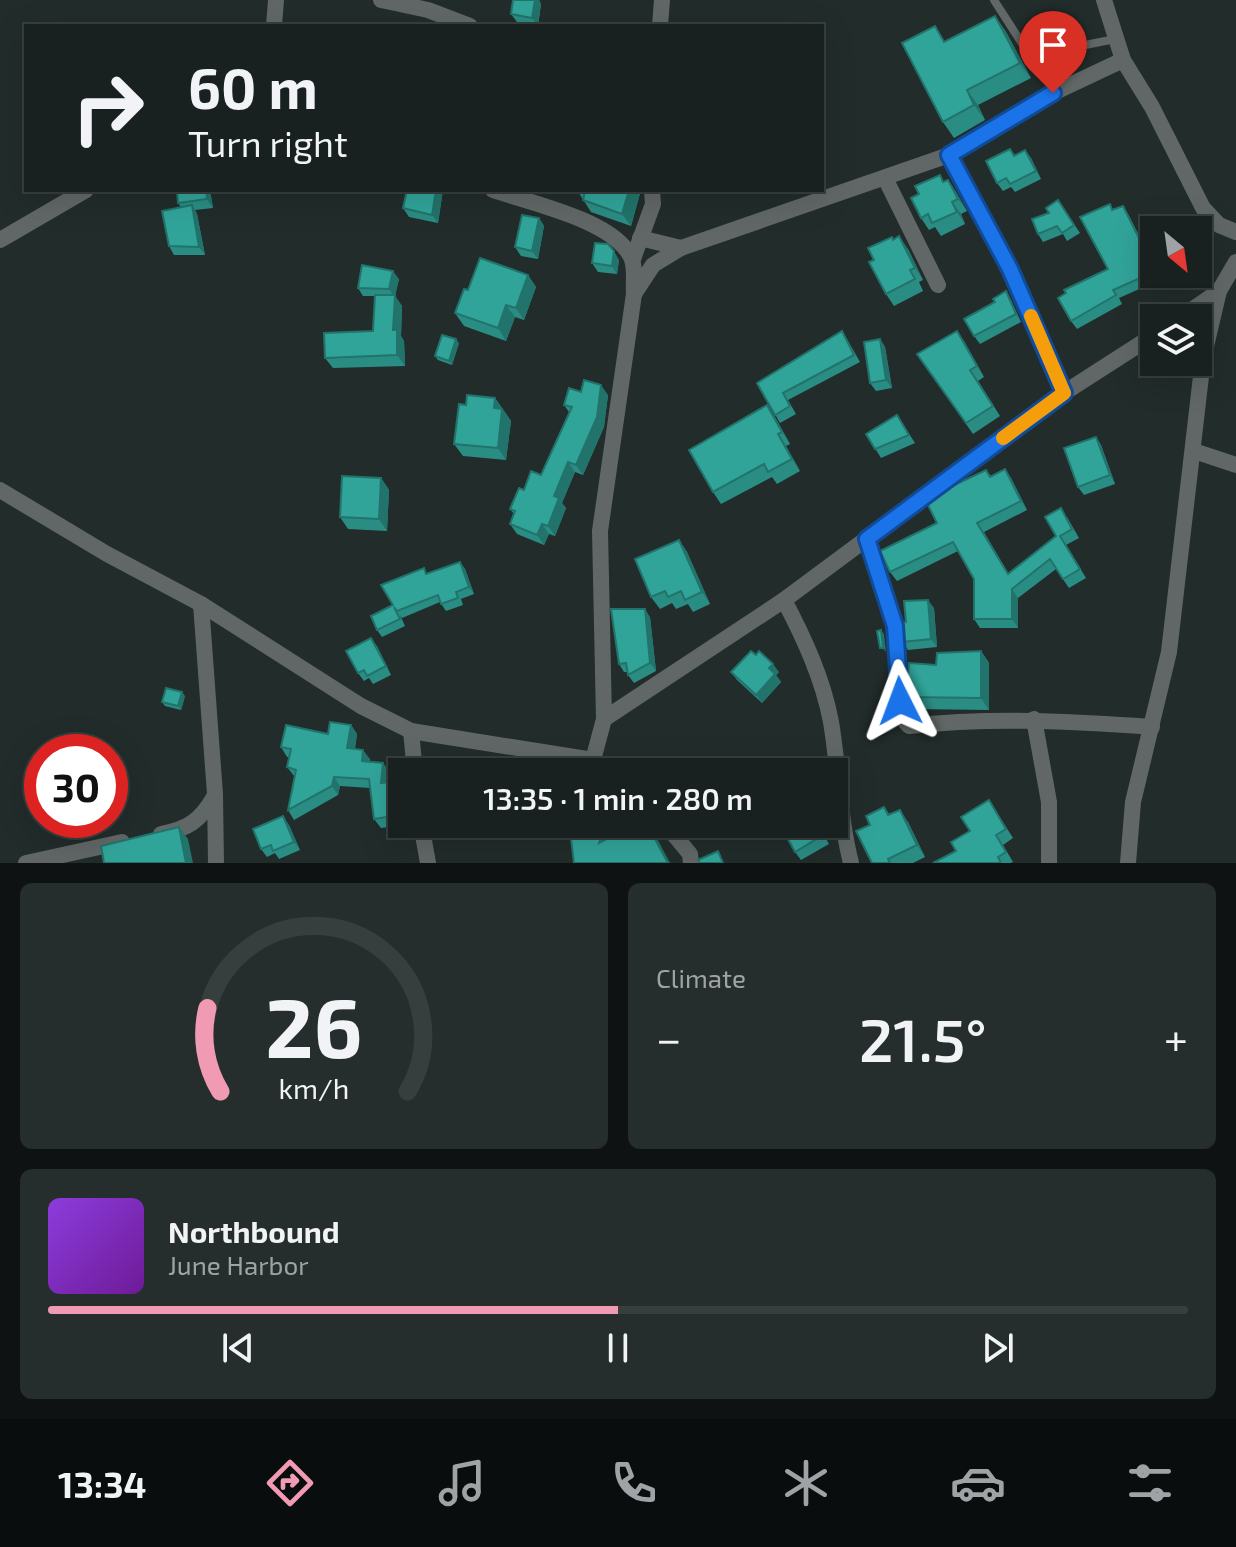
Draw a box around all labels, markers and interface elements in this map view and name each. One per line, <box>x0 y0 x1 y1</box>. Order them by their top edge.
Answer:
pin <box>1019 11 1087 93</box>
icon: arrive <box>1031 23 1075 67</box>
text: 60 m <box>188 53 318 120</box>
icon: right <box>56 56 160 160</box>
text: Turn right <box>188 121 348 164</box>
north arrow <box>1140 216 1212 288</box>
map controls <box>1140 216 1212 376</box>
button: layers <box>1140 304 1212 376</box>
position arrow <box>858 659 942 743</box>
speed limit sign: 30 <box>24 734 128 838</box>
text: 13:35 · 1 min · 280 m <box>483 780 753 816</box>
text: Climate <box>656 962 746 993</box>
text: 26 <box>265 975 363 1075</box>
text: 21.5° <box>859 1002 987 1074</box>
text: − <box>656 1011 682 1064</box>
text: + <box>1164 1011 1188 1064</box>
text: km/h <box>279 1070 349 1105</box>
text: Northbound <box>168 1213 340 1249</box>
text: June Harbor <box>168 1249 309 1280</box>
icon: previous <box>216 1326 260 1370</box>
icon: pause <box>596 1326 640 1370</box>
icon: next <box>976 1326 1020 1370</box>
icon: directions <box>262 1455 318 1511</box>
icon: music <box>434 1455 490 1511</box>
icon: phone <box>606 1455 662 1511</box>
icon: climate <box>778 1455 834 1511</box>
icon: car <box>950 1455 1006 1511</box>
icon: filters <box>1122 1455 1178 1511</box>
text: 13:34 <box>58 1462 147 1505</box>

